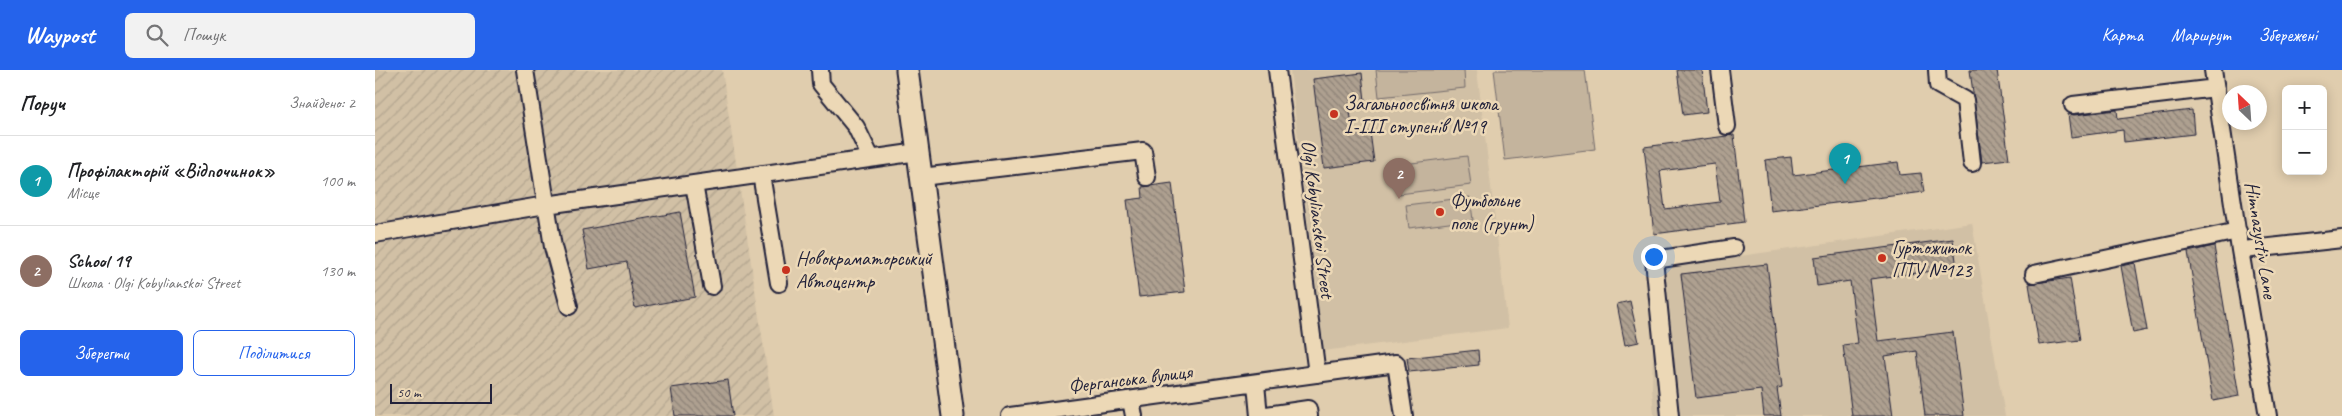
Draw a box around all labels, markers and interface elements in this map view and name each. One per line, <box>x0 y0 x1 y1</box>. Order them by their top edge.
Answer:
search box <box>125 13 475 58</box>
text: Waypost <box>25 20 95 50</box>
icon: search <box>143 21 171 49</box>
text: Пошук <box>183 23 225 47</box>
text: Карта <box>2102 24 2143 46</box>
text: Маршрут <box>2171 24 2230 46</box>
text: Збережені <box>2258 24 2317 46</box>
north arrow <box>2222 85 2267 130</box>
map controls <box>2282 85 2327 175</box>
button: + <box>2282 85 2327 130</box>
text: Поруч <box>20 90 65 116</box>
place label: Загальноосвітня школа І-ІІІ ступенів №19 <box>1344 91 1500 139</box>
text: Знайдено: 2 <box>289 93 355 113</box>
marker: Загальноосвітня школа І-ІІІ ступенів №19 <box>1328 108 1340 120</box>
button: − <box>2282 130 2327 175</box>
street label: Olgi Kobylianskoi Street <box>1296 139 1340 302</box>
pin: 1 <box>1829 143 1861 184</box>
pin: 2 <box>1383 158 1415 199</box>
text: Профілакторій «Відпочинок» <box>67 159 275 183</box>
text: 1 <box>32 171 40 191</box>
text: 100 m <box>321 171 355 191</box>
street label: Himnazystiv Lane <box>2239 180 2283 302</box>
text: Місце <box>67 183 99 203</box>
place label: Футбольне поле (грунт) <box>1450 188 1535 236</box>
marker: Футбольне поле (грунт) <box>1434 206 1446 218</box>
place label: Гуртожиток ПТУ №123 <box>1892 235 1974 283</box>
your location <box>1641 244 1667 270</box>
place label: Новокраматорський Автоцентр <box>796 246 933 294</box>
text: School 19 <box>67 249 130 273</box>
marker: Гуртожиток ПТУ №123 <box>1876 252 1888 264</box>
text: 2 <box>32 261 40 281</box>
text: 130 m <box>321 261 355 281</box>
marker: Новокраматорський Автоцентр <box>780 264 792 276</box>
text: Школа · Olgi Kobylianskoi Street <box>67 273 240 293</box>
button: Зберегти <box>20 330 183 376</box>
button: Поділитися <box>193 330 355 376</box>
street label: Ферганська вулиця <box>1067 359 1195 399</box>
scale bar <box>390 381 493 404</box>
text: 50 m <box>397 384 421 401</box>

